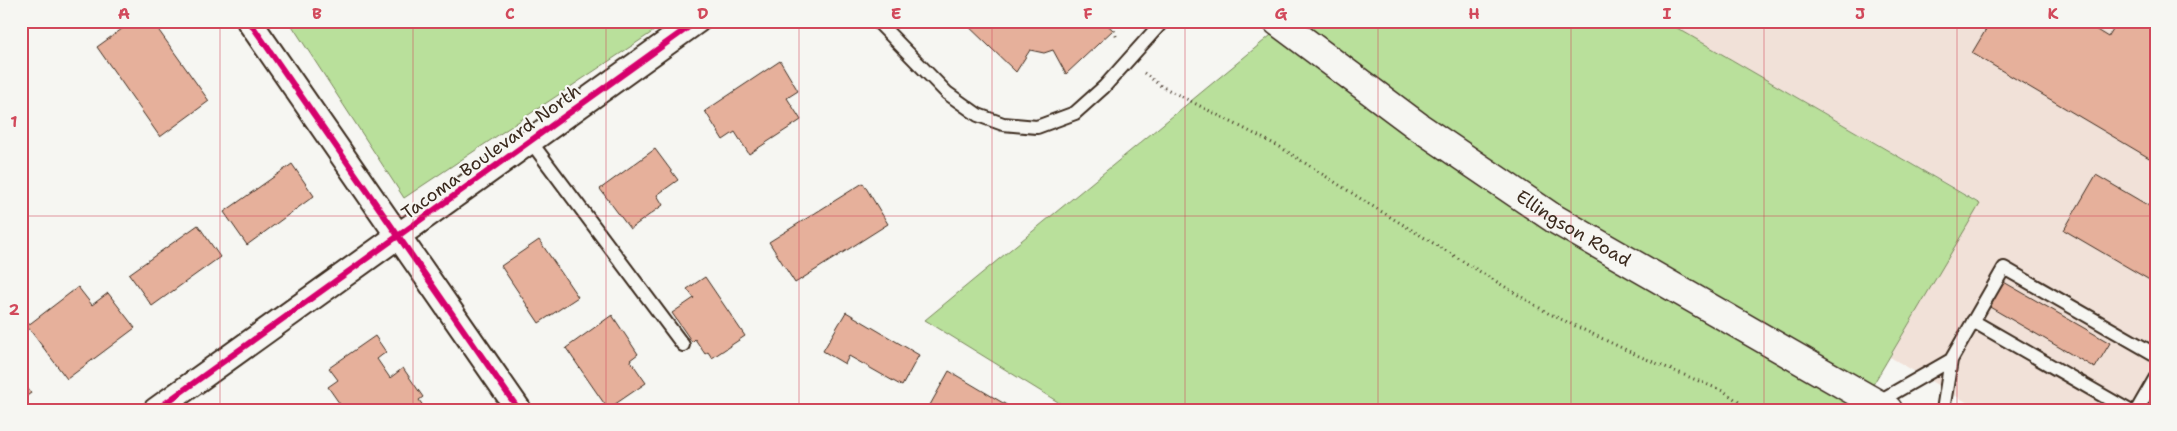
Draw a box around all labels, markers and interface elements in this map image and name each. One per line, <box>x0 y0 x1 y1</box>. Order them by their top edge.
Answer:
text: A <box>118 3 130 24</box>
text: B <box>312 3 322 24</box>
text: C <box>505 3 515 24</box>
text: D <box>697 3 709 24</box>
text: E <box>891 3 901 24</box>
text: F <box>1083 3 1093 24</box>
text: G <box>1275 3 1288 24</box>
text: H <box>1468 3 1480 24</box>
text: I <box>1663 3 1672 24</box>
text: J <box>1855 3 1865 24</box>
text: K <box>2048 3 2059 24</box>
street label: Tacoma Boulevard North <box>397 79 585 225</box>
text: 1 <box>10 111 18 132</box>
street label: Ellingson Road <box>1511 184 1635 272</box>
text: 2 <box>8 299 20 320</box>

